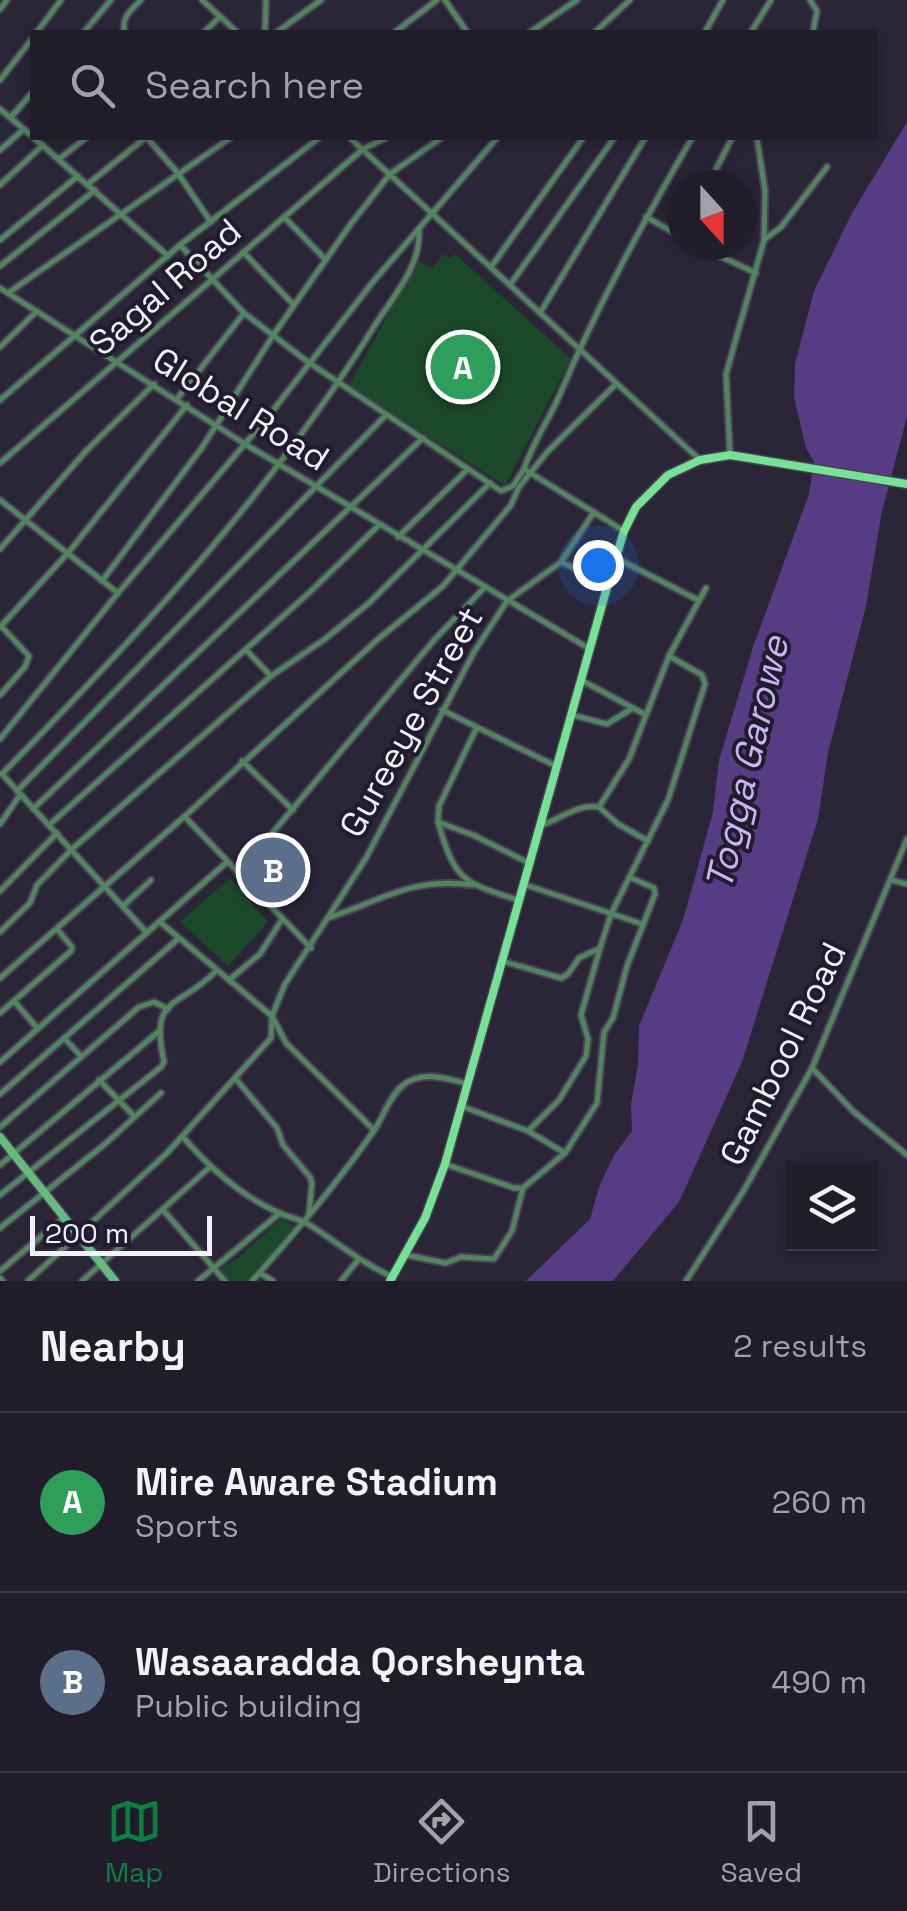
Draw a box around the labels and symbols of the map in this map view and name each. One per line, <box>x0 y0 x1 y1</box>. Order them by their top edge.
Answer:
north arrow <box>667 170 757 260</box>
street label: Sagal Road <box>80 209 250 365</box>
pin: A <box>430 330 496 404</box>
street label: Global Road <box>145 337 337 481</box>
your location <box>573 540 624 591</box>
street label: Gureeye Street <box>330 599 492 845</box>
water label: Togga Garowe <box>695 630 800 894</box>
pin: B <box>240 832 306 908</box>
street label: Gambool Road <box>710 935 856 1173</box>
scale bar <box>30 1211 212 1256</box>

